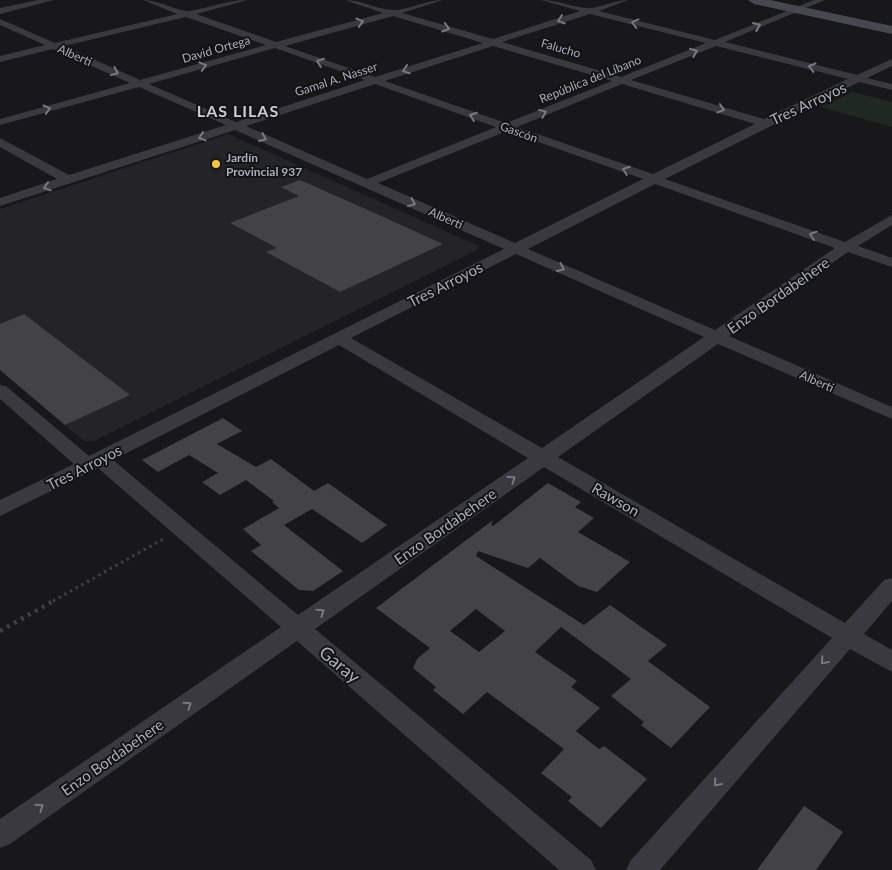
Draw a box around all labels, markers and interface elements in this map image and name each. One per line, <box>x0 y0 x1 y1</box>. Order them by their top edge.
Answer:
one-way arrow <box>557 15 565 25</box>
one-way arrow <box>356 17 364 28</box>
one-way arrow <box>631 18 640 29</box>
one-way arrow <box>752 22 761 33</box>
one-way arrow <box>441 23 449 33</box>
street label: David Ortega <box>180 32 252 66</box>
street label: Falucho <box>539 35 583 61</box>
street label: Alberti <box>56 41 94 69</box>
one-way arrow <box>689 48 698 59</box>
street label: República del Líbano <box>537 52 643 106</box>
street label: Gamal A. Nasser <box>293 58 380 99</box>
one-way arrow <box>316 58 325 68</box>
one-way arrow <box>199 61 207 71</box>
one-way arrow <box>808 62 817 73</box>
one-way arrow <box>402 65 411 75</box>
one-way arrow <box>110 66 119 77</box>
street label: Tres Arroyos <box>767 78 849 128</box>
district label: LAS LILAS <box>197 101 279 120</box>
one-way arrow <box>716 104 725 114</box>
one-way arrow <box>42 105 51 115</box>
one-way arrow <box>538 109 547 119</box>
one-way arrow <box>470 112 478 122</box>
street label: Gascón <box>498 118 540 146</box>
one-way arrow <box>198 131 206 141</box>
one-way arrow <box>259 132 267 142</box>
place label: Jardín Provincial 937 <box>226 150 302 179</box>
marker: Jardín Provincial 937 <box>210 158 222 170</box>
one-way arrow <box>623 166 631 176</box>
one-way arrow <box>43 181 52 191</box>
one-way arrow <box>407 196 416 207</box>
street label: Alberti <box>427 204 465 232</box>
one-way arrow <box>809 231 818 241</box>
street label: Enzo Bordabehere <box>723 253 833 337</box>
street label: Tres Arroyos <box>405 257 485 311</box>
one-way arrow <box>556 262 565 273</box>
street label: Alberti <box>798 367 836 395</box>
street label: Tres Arroyos <box>44 440 124 494</box>
one-way arrow <box>506 476 516 485</box>
street label: Rawson <box>589 478 643 520</box>
street label: Enzo Bordabehere <box>390 484 500 568</box>
one-way arrow <box>315 609 325 618</box>
street label: Garay <box>315 641 365 688</box>
one-way arrow <box>821 655 830 664</box>
one-way arrow <box>182 702 192 711</box>
street label: Enzo Bordabehere <box>57 715 167 799</box>
one-way arrow <box>713 778 722 787</box>
one-way arrow <box>34 804 44 813</box>

